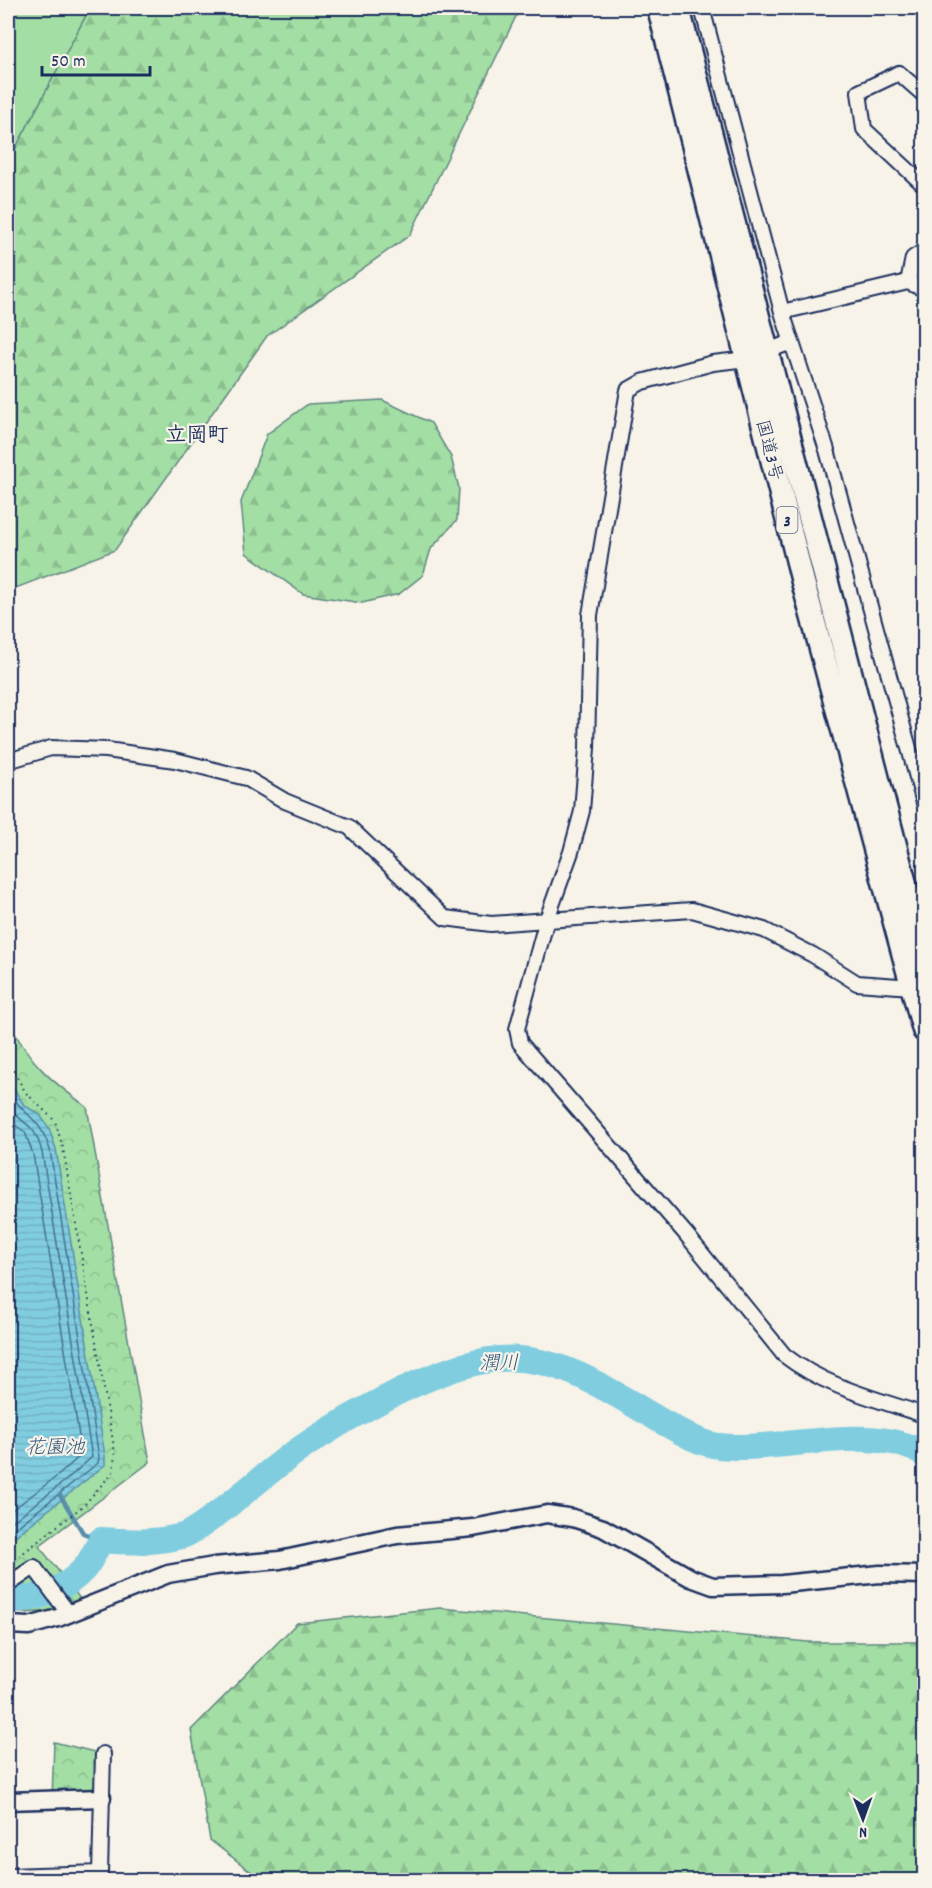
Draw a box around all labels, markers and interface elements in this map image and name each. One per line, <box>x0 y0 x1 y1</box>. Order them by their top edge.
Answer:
scale bar <box>42 39 150 77</box>
text: 50 m <box>51 50 86 75</box>
street label: 国道3号 <box>748 418 787 484</box>
district label: 立岡町 <box>166 422 229 452</box>
road number: 3 <box>776 507 798 533</box>
water label: 潤川 <box>479 1351 519 1379</box>
water label: 花園池 <box>25 1435 86 1463</box>
north arrow <box>833 1789 893 1849</box>
text: N <box>859 1820 867 1843</box>

